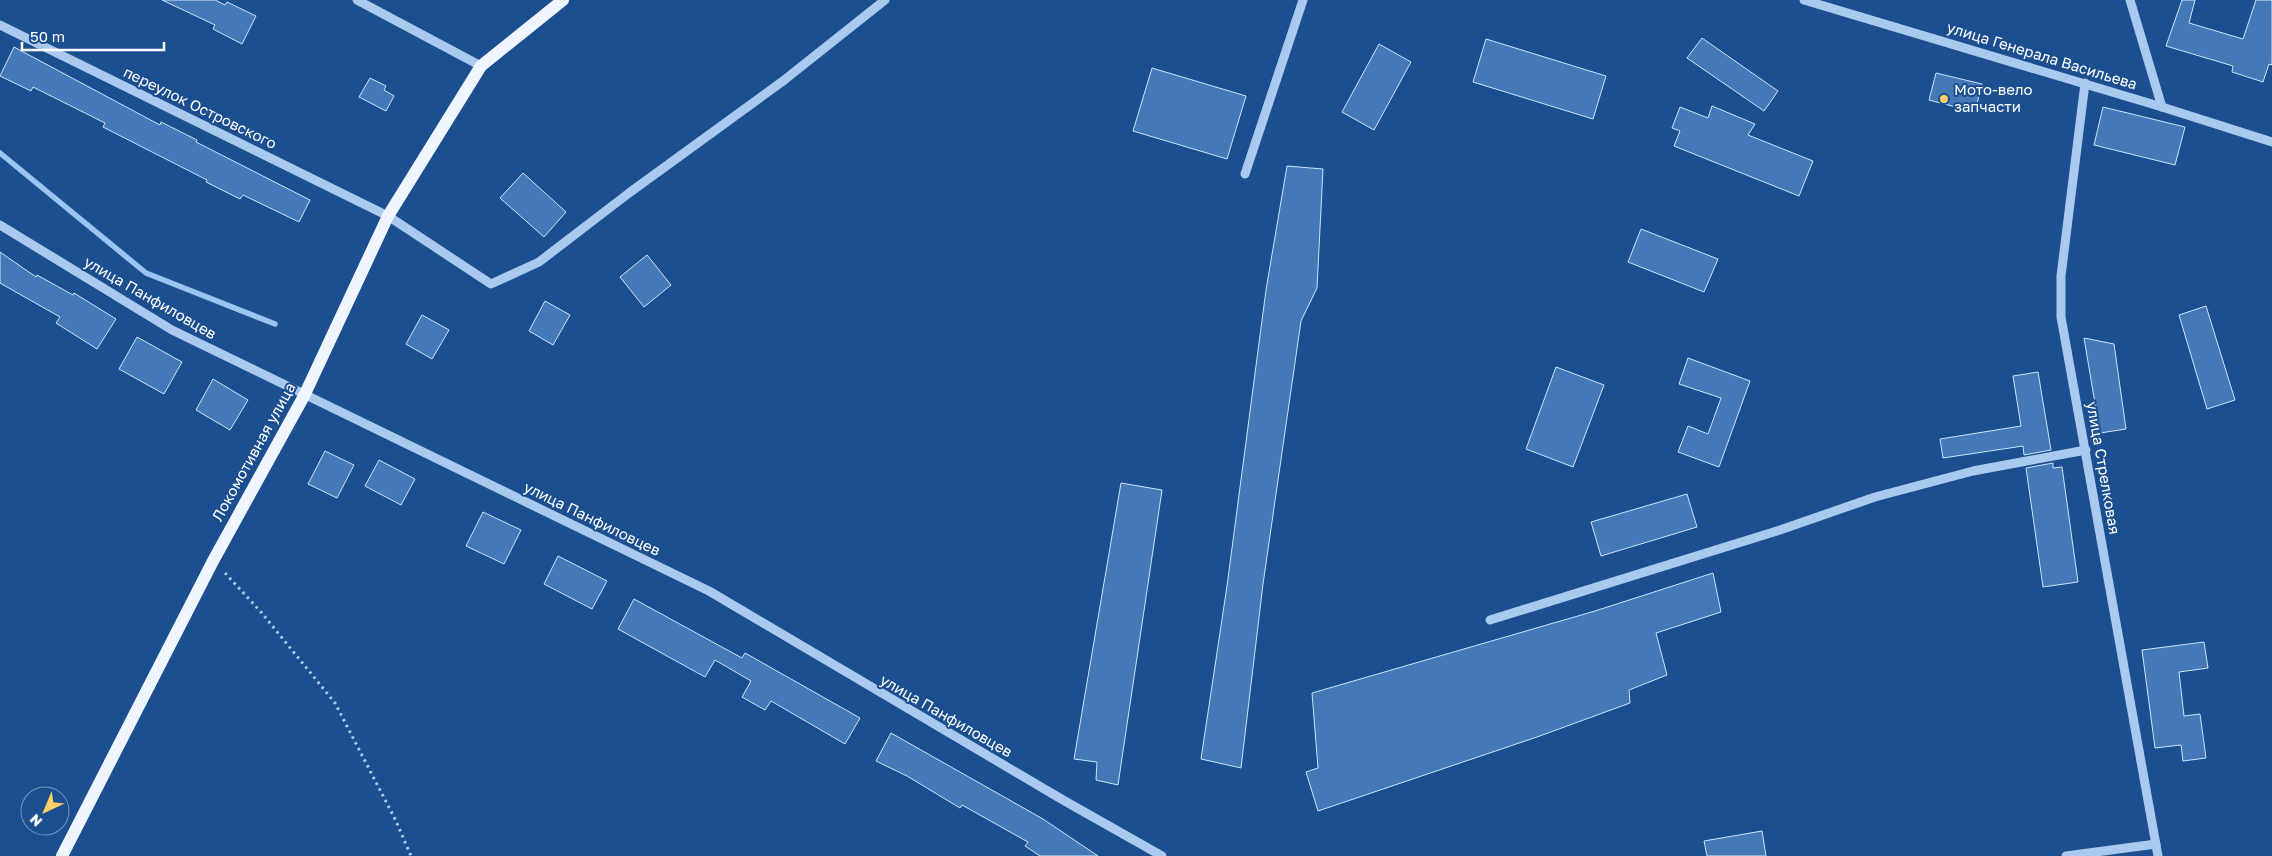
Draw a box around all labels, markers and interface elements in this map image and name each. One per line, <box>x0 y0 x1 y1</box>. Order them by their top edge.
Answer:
street label: улица Генерала Васильева <box>1945 17 2140 93</box>
scale bar <box>22 20 165 52</box>
text: 50 m <box>30 27 65 45</box>
street label: переулок Островского <box>121 62 280 152</box>
place label: Мото-вело запчасти <box>1954 80 2032 115</box>
marker: Мото-вело запчасти <box>1938 93 1950 105</box>
street label: улица Панфиловцев <box>81 252 220 342</box>
street label: Локомотивная улица <box>208 379 299 524</box>
street label: улица Стрелковая <box>2083 400 2125 536</box>
street label: улица Панфиловцев <box>521 477 664 559</box>
street label: улица Панфиловцев <box>877 670 1016 760</box>
north arrow <box>20 786 70 836</box>
text: N <box>26 811 45 831</box>

